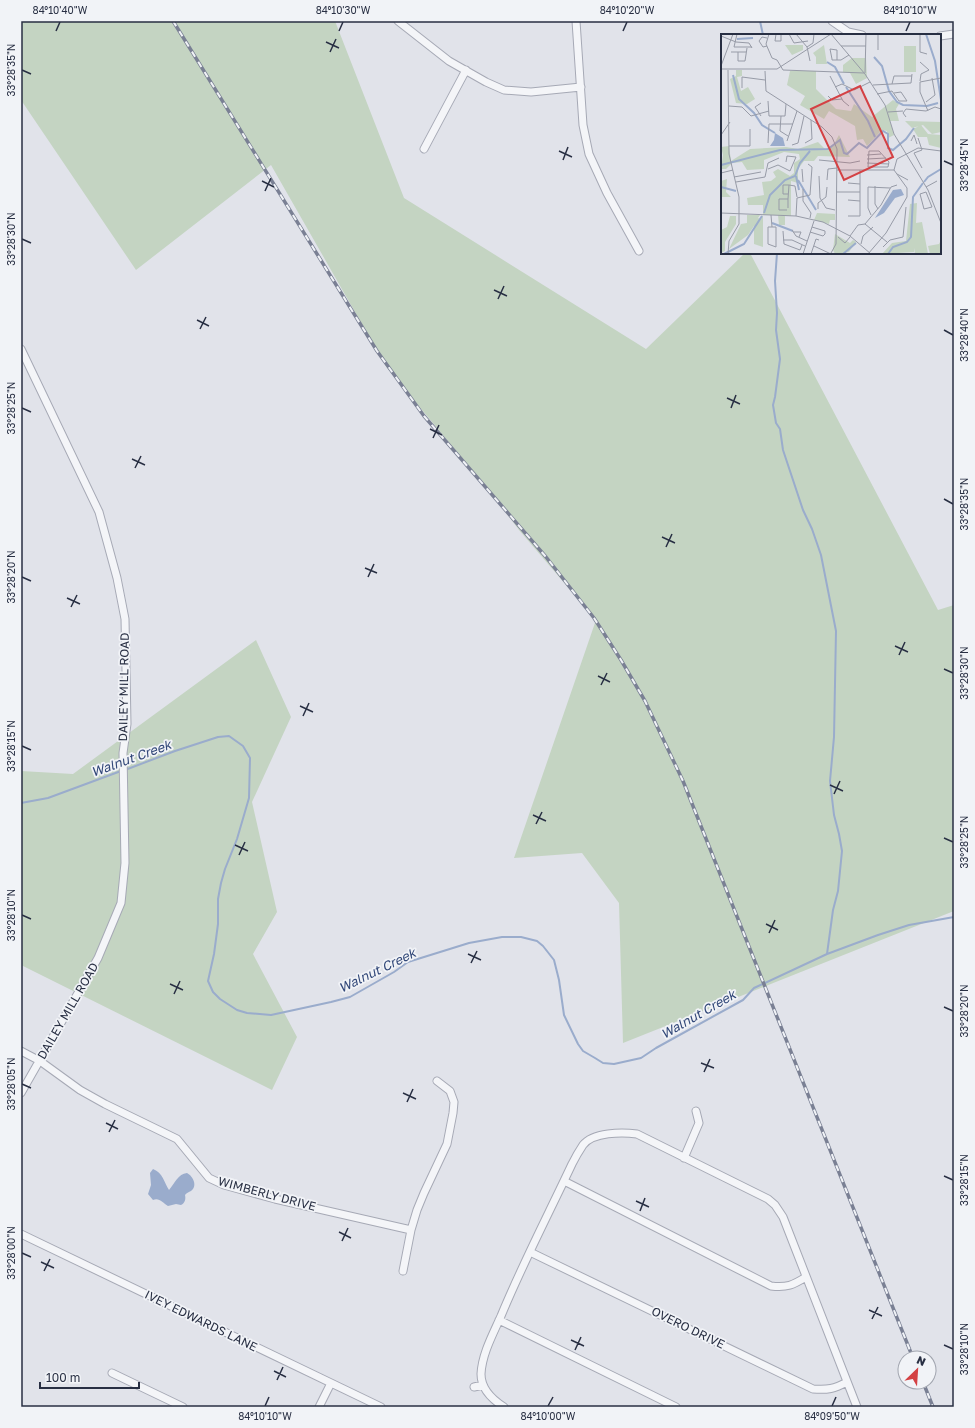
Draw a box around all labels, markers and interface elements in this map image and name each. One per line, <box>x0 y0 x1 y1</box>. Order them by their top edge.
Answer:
text: 84°10'40"W <box>33 4 88 16</box>
text: 84°10'30"W <box>316 4 371 16</box>
text: 84°10'20"W <box>600 4 655 16</box>
text: 84°10'10"W <box>883 4 937 16</box>
inset map <box>721 34 941 254</box>
text: 33°28'35"N <box>5 44 17 96</box>
text: 33°28'45"N <box>958 138 970 192</box>
text: 33°28'30"N <box>5 212 17 266</box>
text: 33°28'40"N <box>958 308 970 362</box>
text: 33°28'25"N <box>5 382 17 434</box>
text: 33°28'35"N <box>958 478 970 530</box>
text: 33°28'20"N <box>5 550 17 604</box>
street label: DAILEY MILL ROAD <box>115 632 132 742</box>
text: 33°28'30"N <box>958 646 970 700</box>
text: 33°28'15"N <box>5 720 17 772</box>
water label: Walnut Creek <box>89 736 175 780</box>
text: 33°28'25"N <box>958 816 970 868</box>
text: 33°28'10"N <box>5 889 17 941</box>
water label: Walnut Creek <box>336 944 420 996</box>
street label: DAILEY MILL ROAD <box>34 960 101 1062</box>
text: 33°28'20"N <box>958 984 970 1038</box>
water label: Walnut Creek <box>658 985 740 1042</box>
text: 33°28'05"N <box>5 1057 17 1111</box>
text: 33°28'15"N <box>958 1154 970 1206</box>
street label: WIMBERLY DRIVE <box>216 1173 318 1214</box>
text: 33°28'00"N <box>5 1226 17 1280</box>
street label: IVEY EDWARDS LANE <box>143 1287 260 1354</box>
street label: OVERO DRIVE <box>649 1303 727 1352</box>
text: 33°28'10"N <box>958 1323 970 1375</box>
north arrow <box>897 1350 937 1390</box>
text: N <box>915 1353 928 1368</box>
scale bar <box>40 1364 139 1390</box>
text: 100 m <box>46 1370 80 1385</box>
text: 84°10'10"W <box>238 1410 292 1422</box>
text: 84°10'00"W <box>521 1410 576 1422</box>
text: 84°09'50"W <box>804 1410 860 1422</box>

